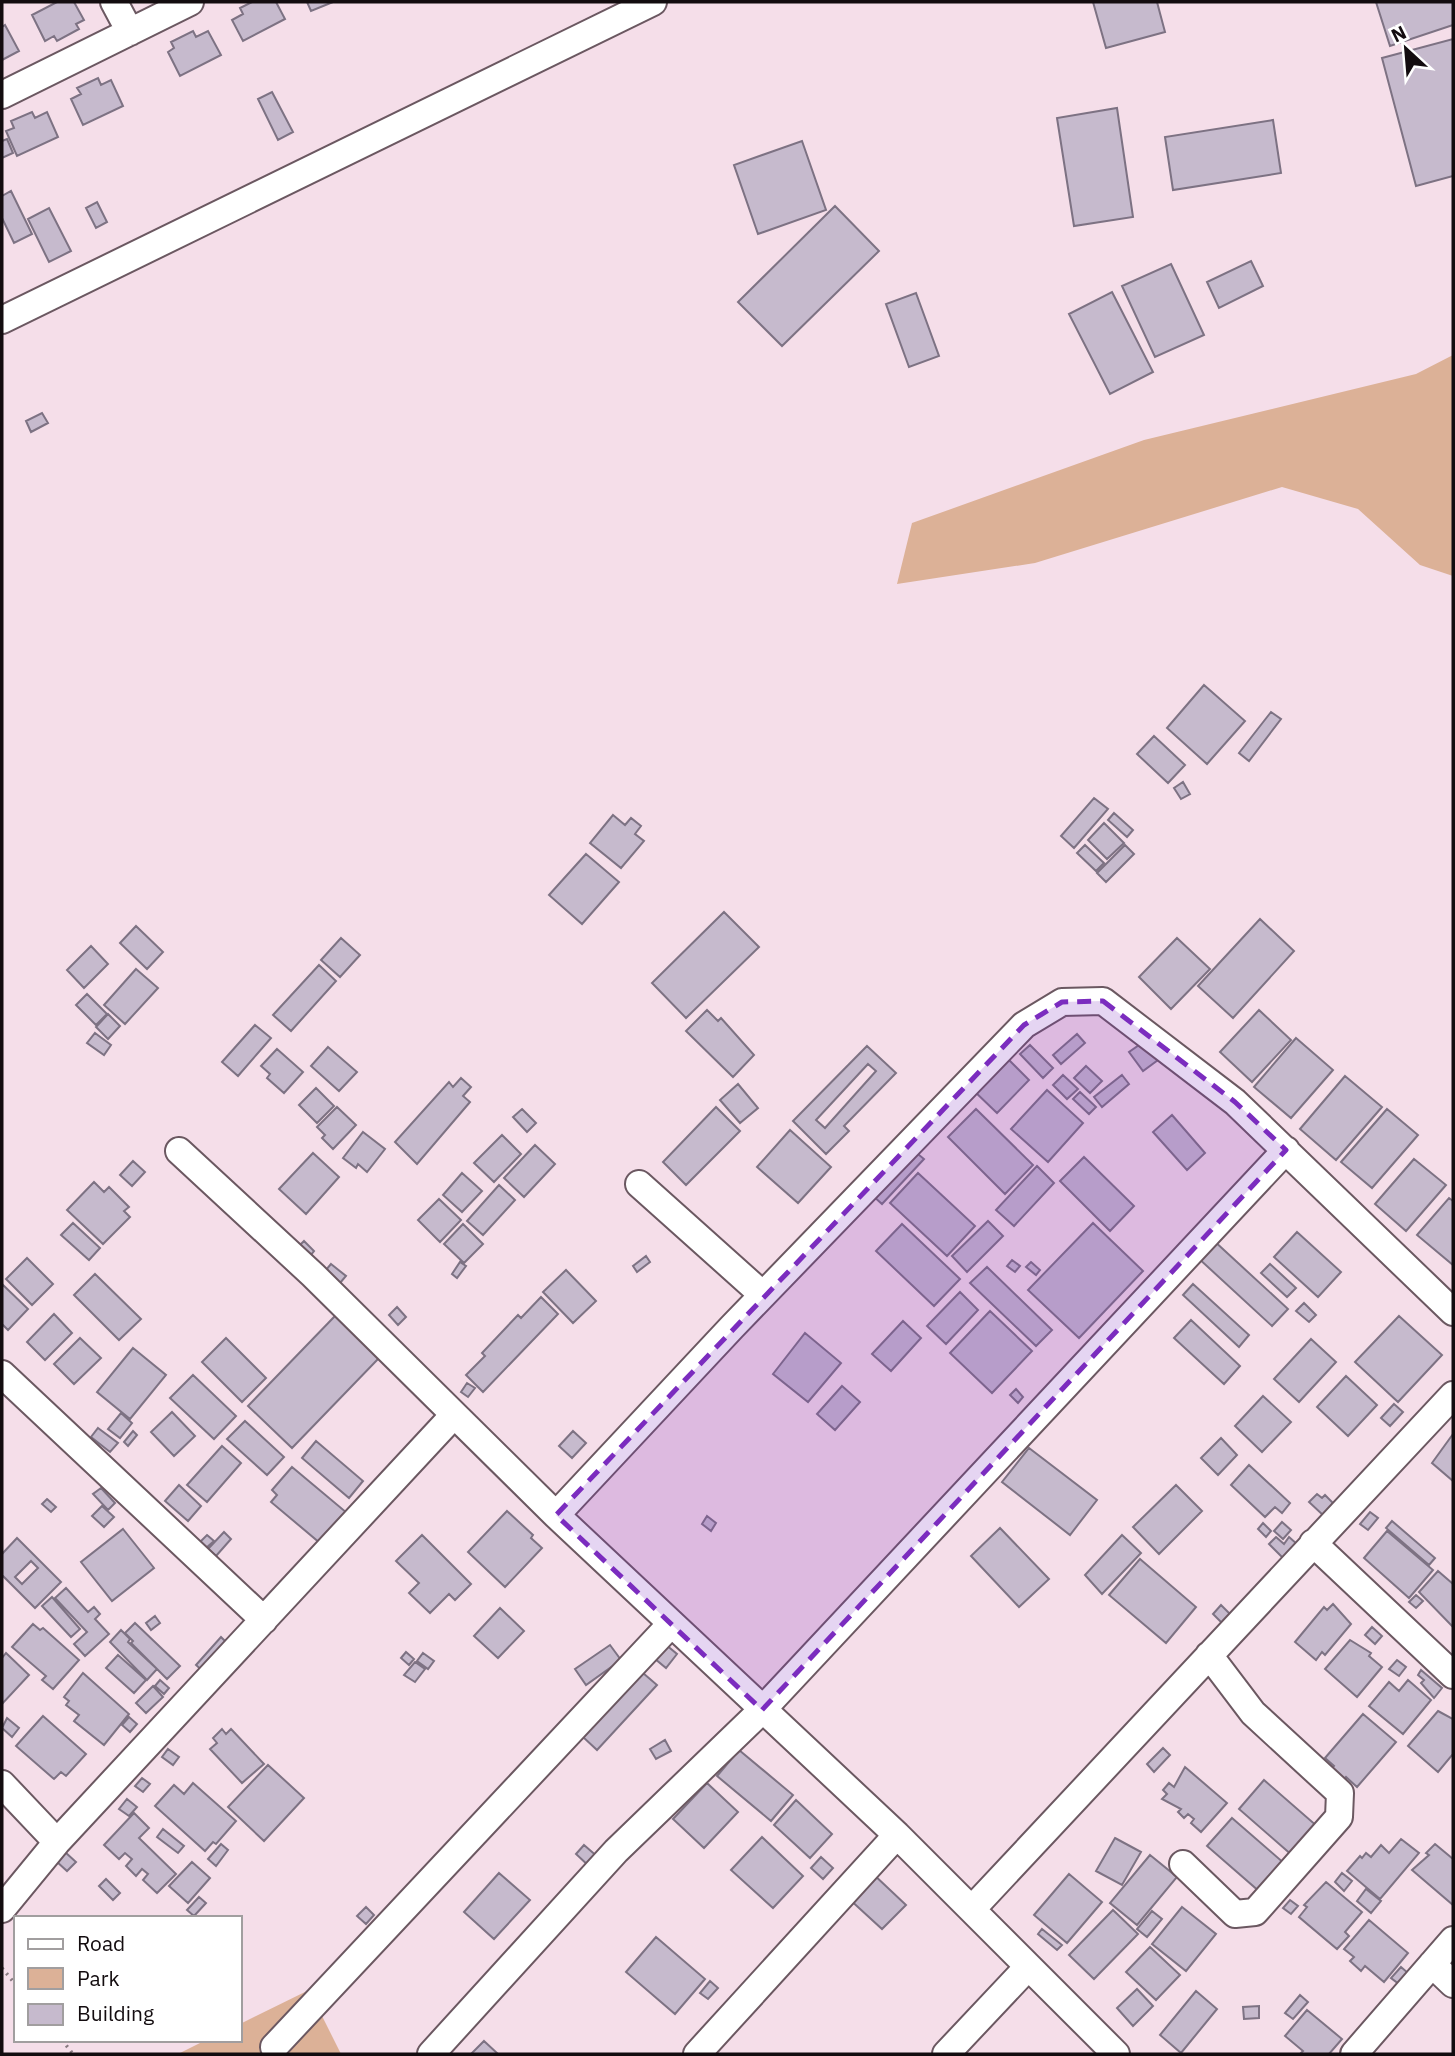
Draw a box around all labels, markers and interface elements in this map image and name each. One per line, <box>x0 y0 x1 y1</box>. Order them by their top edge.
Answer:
north arrow <box>1371 14 1441 84</box>
text: N <box>1387 20 1410 48</box>
legend <box>14 1916 242 2042</box>
text: Road <box>77 1929 125 1957</box>
text: Park <box>77 1964 120 1992</box>
text: Building <box>77 1999 154 2027</box>

